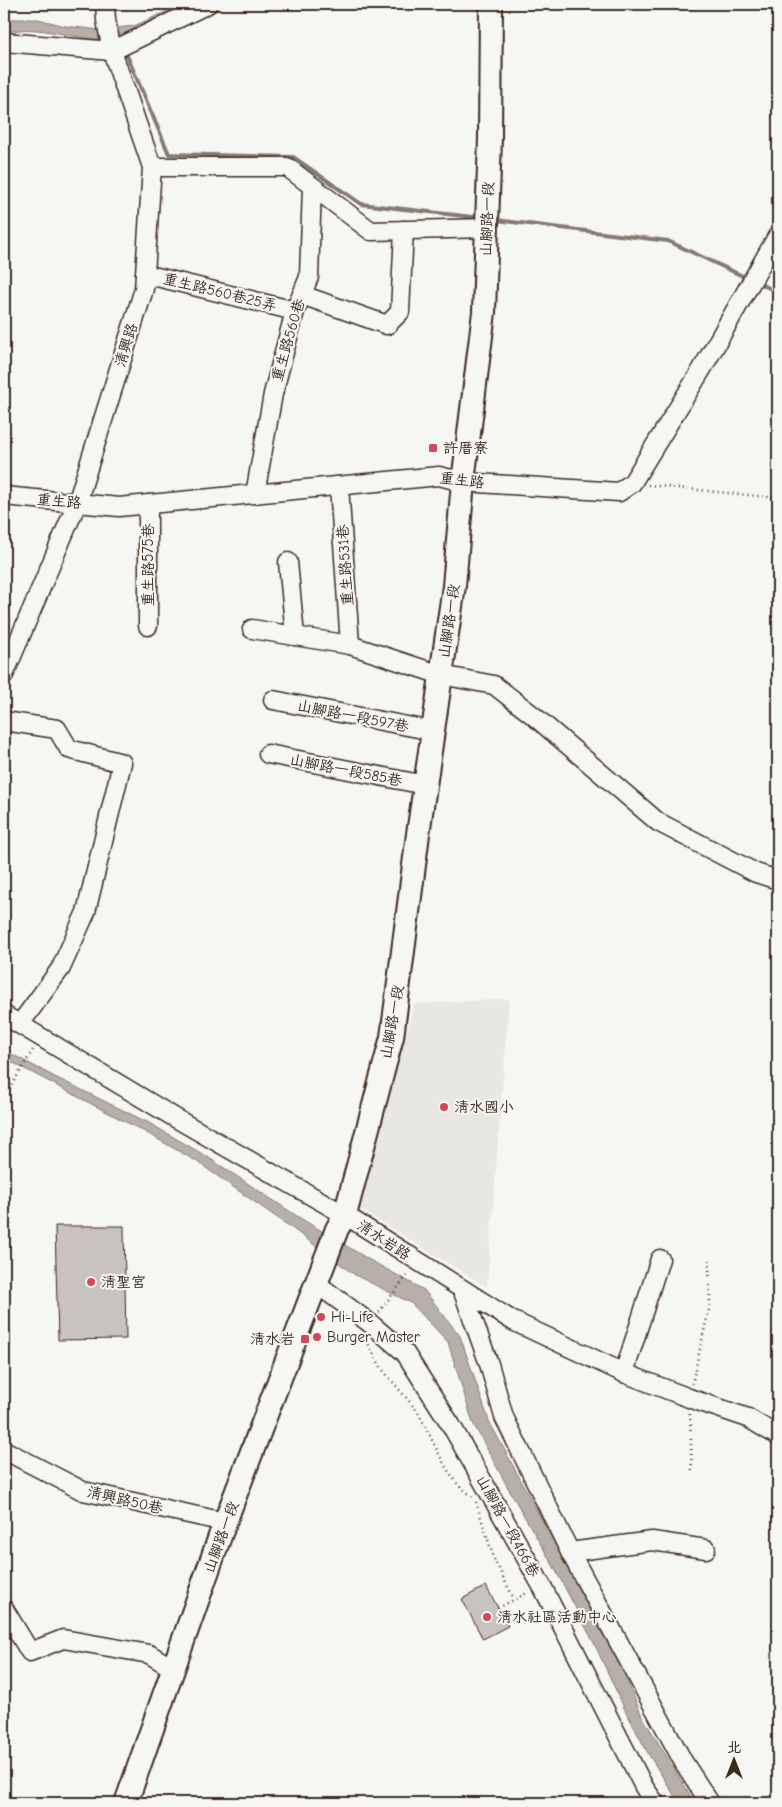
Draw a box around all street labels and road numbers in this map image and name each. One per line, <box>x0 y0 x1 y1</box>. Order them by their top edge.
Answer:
street label: 山腳路一段 <box>477 181 497 257</box>
street label: 重生路560巷25弄 <box>161 269 279 315</box>
street label: 重生路560巷 <box>268 296 308 384</box>
street label: 清興路 <box>111 321 141 369</box>
street label: 重生路 <box>439 468 485 492</box>
street label: 重生路 <box>36 490 82 512</box>
street label: 重生路575巷 <box>139 523 157 607</box>
street label: 重生路531巷 <box>333 524 357 606</box>
street label: 山腳路一段 <box>435 583 463 659</box>
street label: 山腳路一段597巷 <box>296 696 410 736</box>
street label: 山腳路一段585巷 <box>288 750 404 790</box>
street label: 山腳路一段 <box>377 983 407 1061</box>
street label: 清水岩路 <box>354 1216 414 1264</box>
street label: 山腳路一段466巷 <box>473 1472 543 1580</box>
street label: 清興路50巷 <box>85 1483 165 1517</box>
street label: 山腳路一段 <box>200 1499 242 1575</box>

